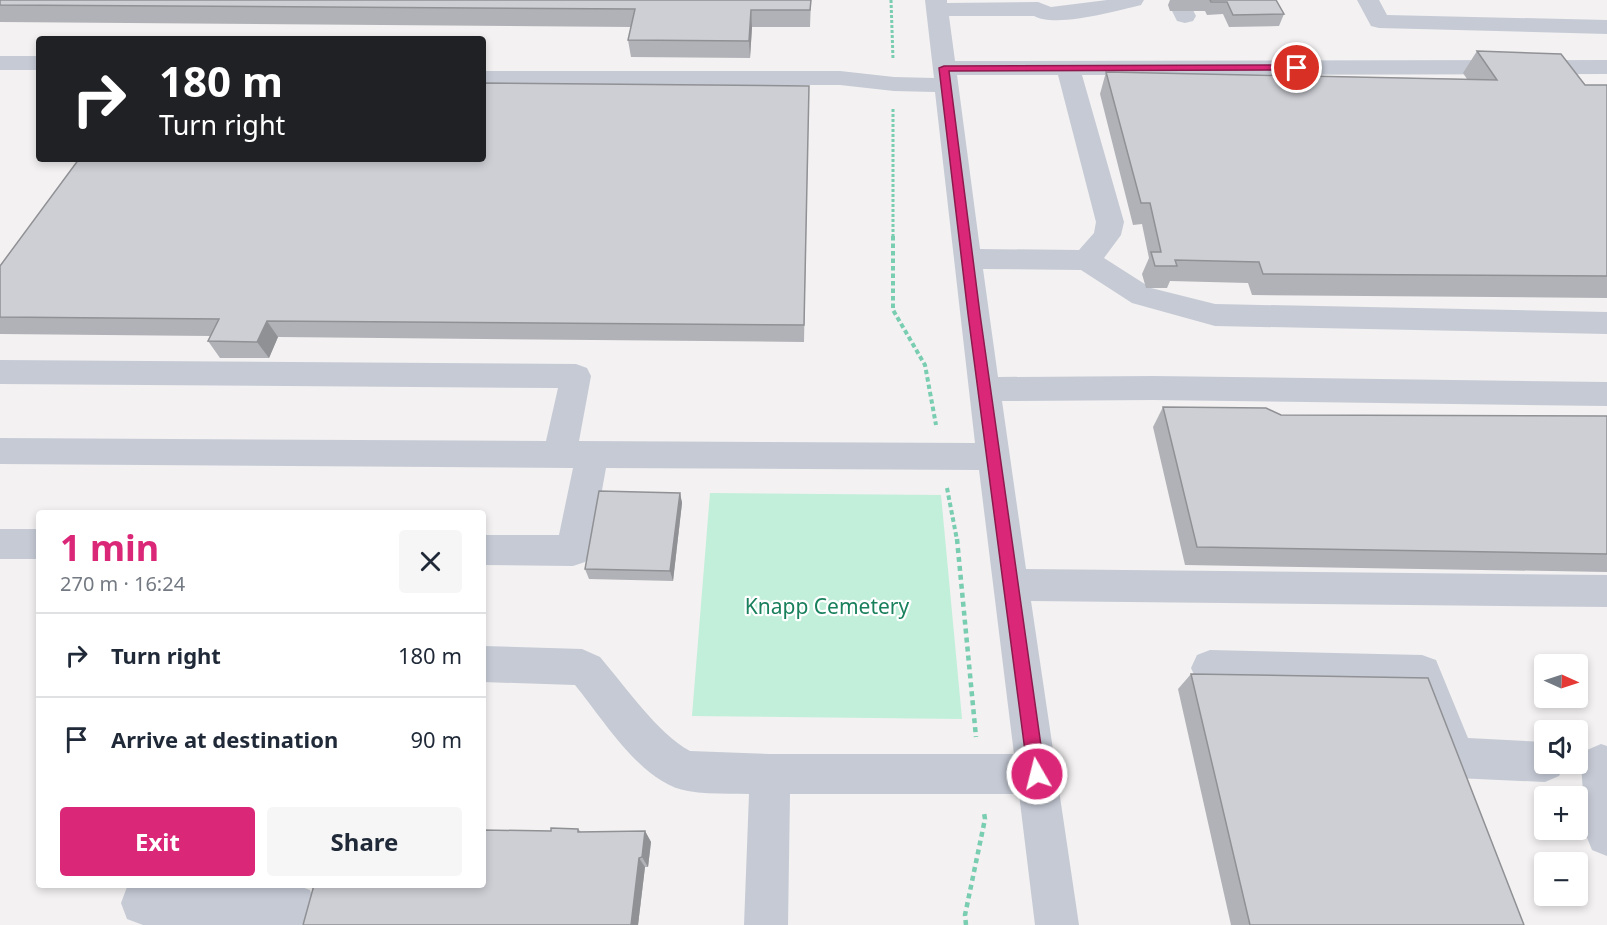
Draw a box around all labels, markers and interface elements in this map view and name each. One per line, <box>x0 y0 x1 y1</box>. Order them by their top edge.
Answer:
pin <box>1271 42 1322 93</box>
icon: arrive <box>1280 51 1313 84</box>
text: 180 m <box>159 52 283 109</box>
icon: right <box>60 60 138 138</box>
text: Turn right <box>159 106 285 143</box>
text: 1 min <box>60 523 159 572</box>
button: close <box>399 530 462 593</box>
text: 270 m · 16:24 <box>60 570 185 597</box>
park label: Knapp Cemetery <box>745 592 910 620</box>
icon: right <box>60 639 93 672</box>
text: Turn right <box>111 640 221 670</box>
text: 180 m <box>398 640 462 670</box>
north arrow <box>1534 654 1588 708</box>
map controls <box>1534 654 1588 906</box>
button: sound <box>1534 720 1588 774</box>
icon: arrive <box>60 723 93 756</box>
text: Arrive at destination <box>111 724 338 754</box>
text: 90 m <box>411 724 462 754</box>
position arrow <box>1005 742 1069 806</box>
button: + <box>1534 786 1588 840</box>
button: Exit <box>60 807 255 876</box>
button: Share <box>267 807 462 876</box>
button: − <box>1534 852 1588 906</box>

